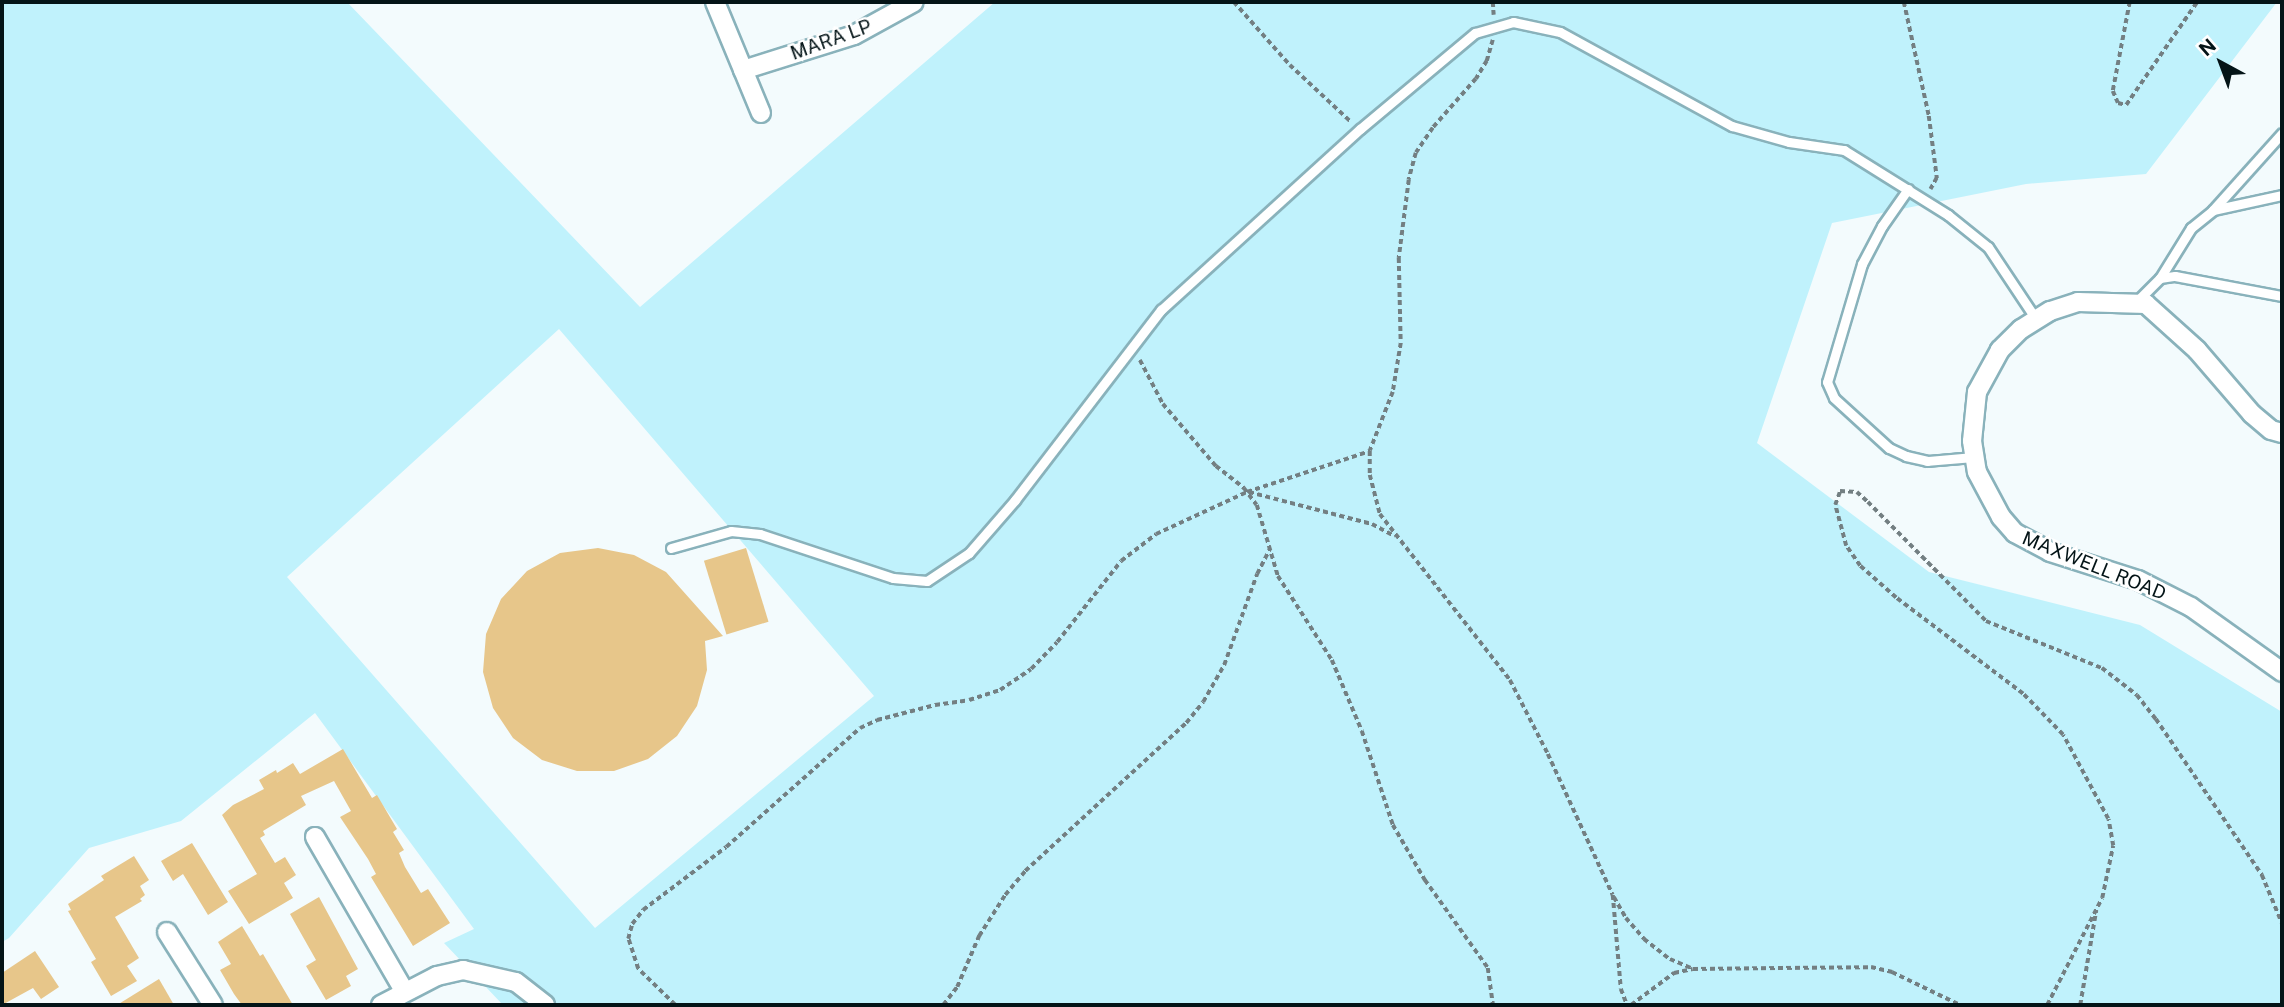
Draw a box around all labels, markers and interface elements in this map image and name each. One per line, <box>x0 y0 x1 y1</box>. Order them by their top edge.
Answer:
street label: MARA LP <box>787 15 875 65</box>
north arrow <box>2186 28 2256 98</box>
text: N <box>2194 34 2220 60</box>
street label: MAXWELL ROAD <box>2019 527 2169 605</box>

